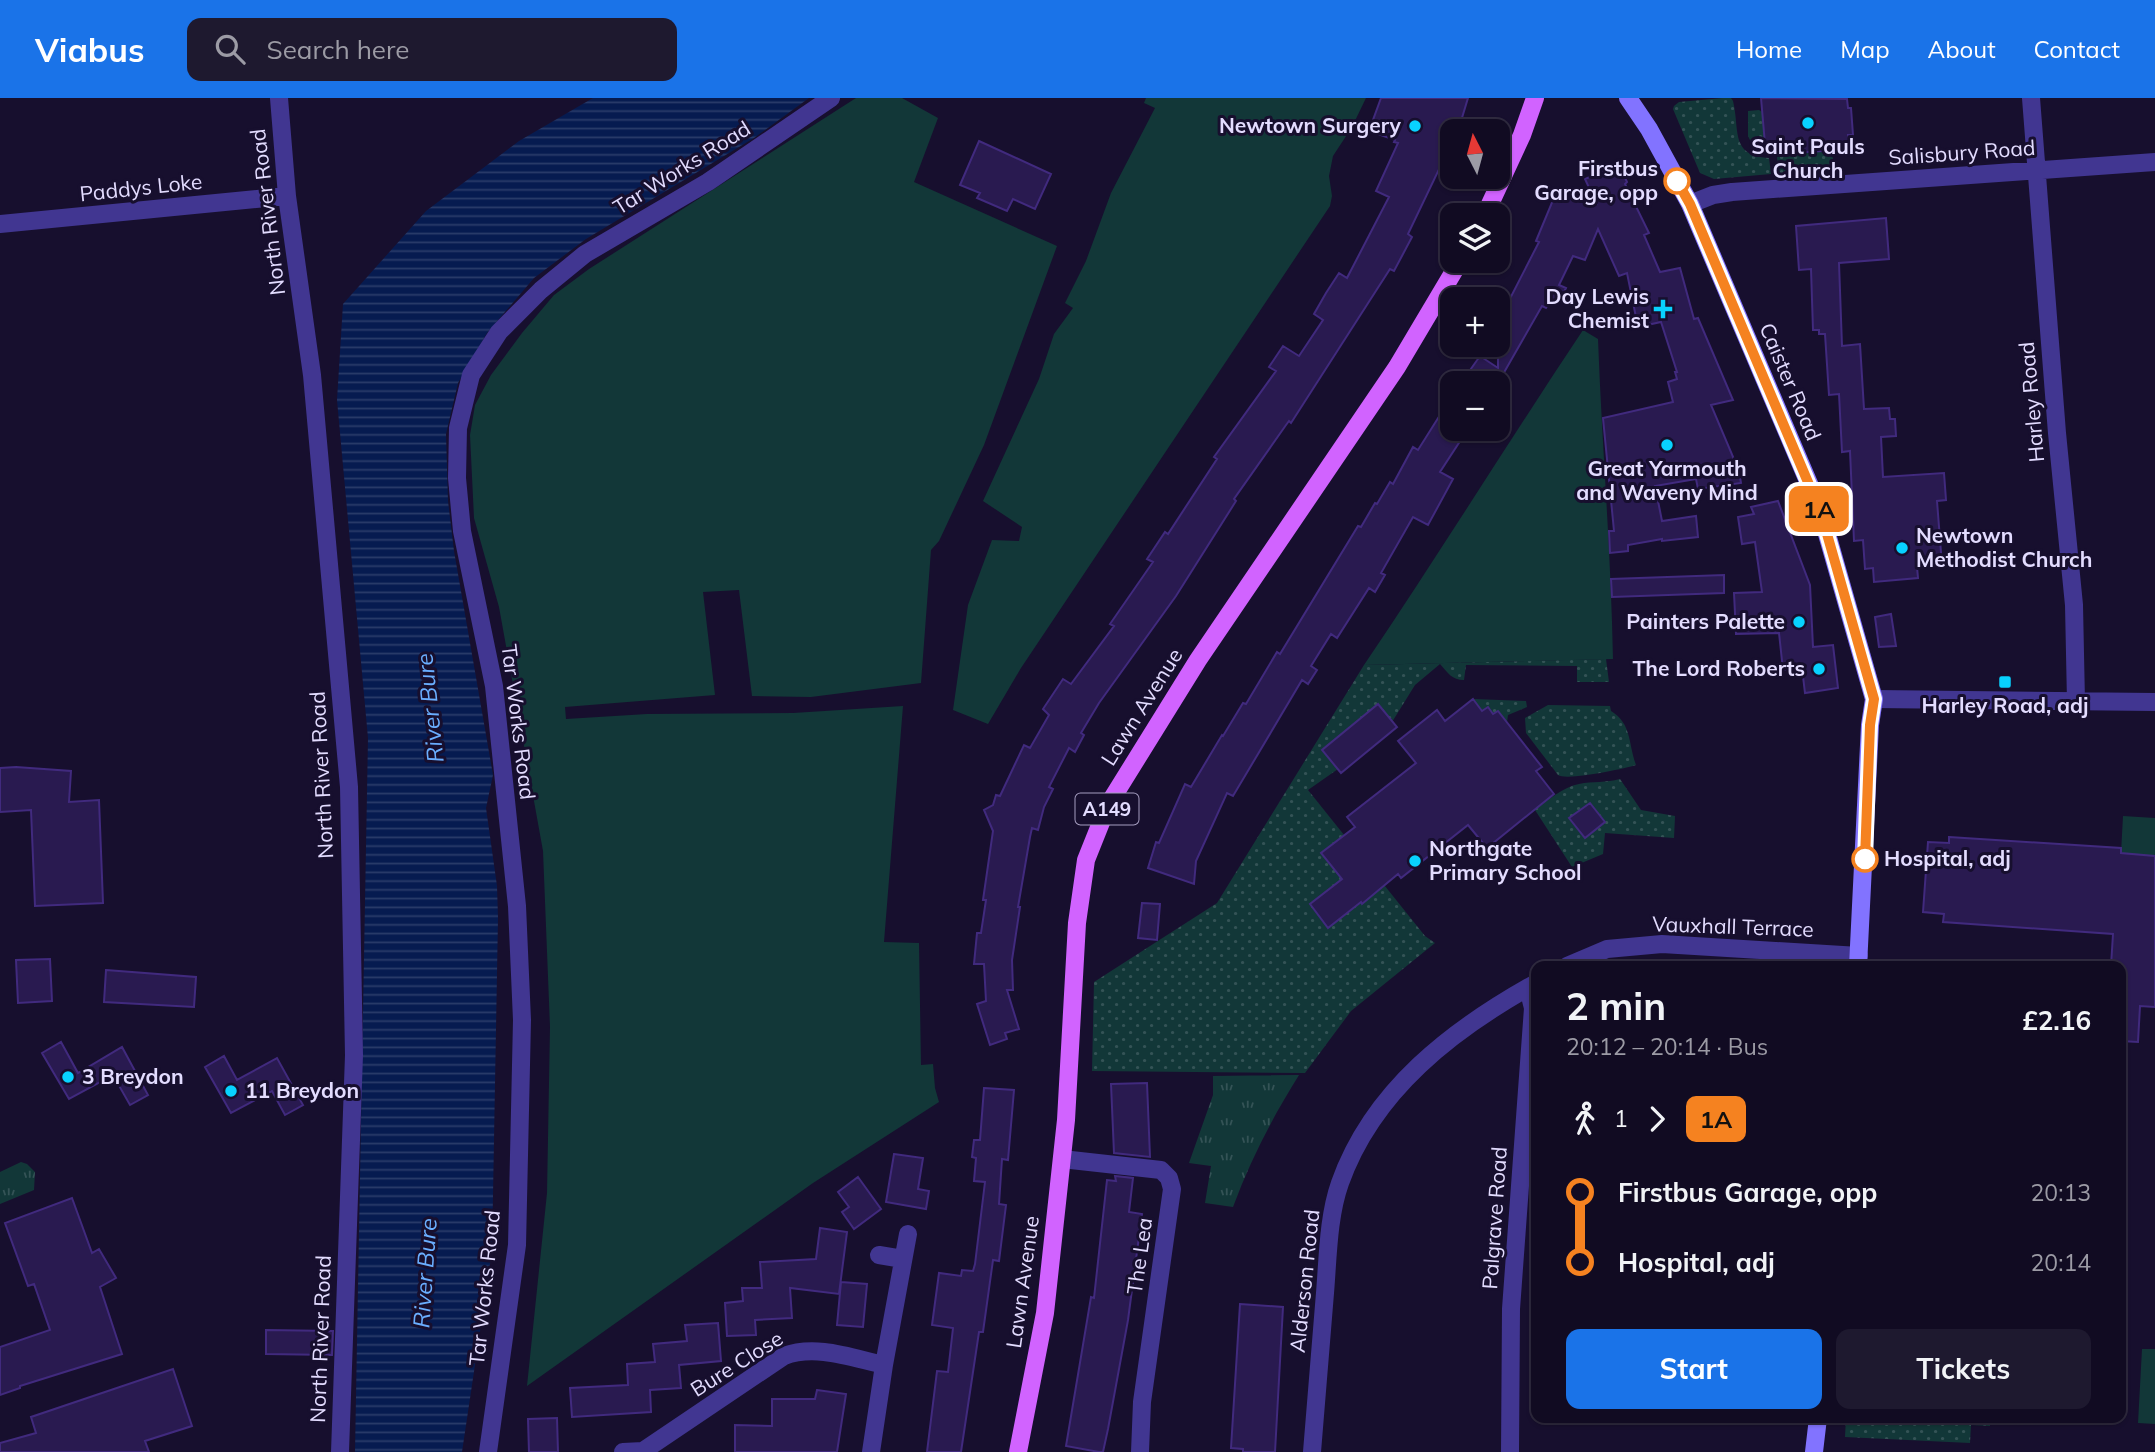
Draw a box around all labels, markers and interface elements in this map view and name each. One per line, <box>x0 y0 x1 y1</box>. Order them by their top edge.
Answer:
search box <box>187 18 677 81</box>
text: Viabus <box>35 29 145 70</box>
icon: search <box>211 30 249 68</box>
text: Search here <box>267 33 409 66</box>
text: Home <box>1736 34 1802 64</box>
text: Map <box>1840 34 1890 64</box>
text: About <box>1928 34 1996 64</box>
text: Contact <box>2034 34 2120 64</box>
place label: Newtown Surgery <box>1219 112 1402 138</box>
street label: Tar Works Road <box>608 115 755 220</box>
marker: Saint Pauls Church <box>1800 115 1816 131</box>
marker: Newtown Surgery <box>1407 118 1423 134</box>
north arrow <box>1440 119 1510 189</box>
map controls <box>1440 119 1510 441</box>
street label: North River Road <box>244 127 290 297</box>
place label: Saint Pauls Church <box>1751 133 1865 183</box>
street label: Salisbury Road <box>1888 134 2036 170</box>
place label: Firstbus Garage, opp <box>1534 155 1658 205</box>
street label: Paddys Loke <box>78 168 203 206</box>
marker: Firstbus Garage, opp <box>1664 168 1690 194</box>
button: layers <box>1440 203 1510 273</box>
place label: Day Lewis Chemist <box>1545 283 1649 333</box>
button: + <box>1440 287 1510 357</box>
marker: Day Lewis Chemist <box>1655 301 1671 317</box>
street label: Caister Road <box>1754 319 1827 444</box>
street label: Harley Road <box>2013 341 2049 463</box>
button: − <box>1440 371 1510 441</box>
marker: Great Yarmouth and Waveny Mind <box>1659 437 1675 453</box>
place label: Great Yarmouth and Waveny Mind <box>1576 455 1758 505</box>
line badge: 1A <box>1787 486 1850 532</box>
text: 1A <box>1803 494 1835 524</box>
place label: Newtown Methodist Church <box>1916 522 2092 572</box>
marker: Newtown Methodist Church <box>1894 540 1910 556</box>
place label: Painters Palette <box>1626 608 1785 634</box>
marker: Painters Palette <box>1791 614 1807 630</box>
street label: Tar Works Road <box>497 643 541 801</box>
street label: Lawn Avenue <box>1095 643 1187 770</box>
water label: River Bure <box>409 652 450 764</box>
place label: The Lord Roberts <box>1632 655 1805 681</box>
marker: The Lord Roberts <box>1811 661 1827 677</box>
marker: Harley Road, adj <box>1997 674 2013 690</box>
street label: North River Road <box>304 691 338 859</box>
place label: Harley Road, adj <box>1922 692 2088 718</box>
road number: A149 <box>1076 794 1138 824</box>
place label: Northgate Primary School <box>1429 835 1582 885</box>
place label: Hospital, adj <box>1884 845 2011 871</box>
marker: Hospital, adj <box>1852 846 1878 872</box>
marker: Northgate Primary School <box>1407 853 1423 869</box>
street label: Vauxhall Terrace <box>1652 910 1814 942</box>
text: 2 min <box>1566 982 1666 1030</box>
text: £2.16 <box>2022 1004 2091 1037</box>
text: 20:12 – 20:14 · Bus <box>1566 1032 1768 1061</box>
place label: 3 Breydon <box>82 1063 184 1089</box>
marker: 3 Breydon <box>60 1069 76 1085</box>
place label: 11 Breydon <box>245 1077 359 1103</box>
marker: 11 Breydon <box>223 1083 239 1099</box>
icon: walk <box>1566 1100 1604 1138</box>
icon: forward <box>1638 1100 1676 1138</box>
text: 1 <box>1614 1104 1628 1133</box>
text: 1A <box>1700 1104 1732 1134</box>
street label: Palgrave Road <box>1476 1146 1512 1290</box>
text: Firstbus Garage, opp <box>1618 1176 1877 1209</box>
text: 20:13 <box>2031 1178 2091 1207</box>
street label: Alderson Road <box>1284 1208 1324 1354</box>
street label: Tar Works Road <box>463 1209 505 1367</box>
street label: Lawn Avenue <box>1000 1214 1044 1350</box>
street label: The Lea <box>1121 1216 1157 1296</box>
water label: River Bure <box>406 1217 443 1329</box>
text: Hospital, adj <box>1618 1246 1775 1279</box>
text: 20:14 <box>2031 1248 2091 1277</box>
street label: North River Road <box>304 1255 336 1423</box>
street label: Bure Close <box>685 1325 787 1402</box>
button: Start <box>1566 1329 1822 1409</box>
button: Tickets <box>1836 1329 2091 1409</box>

